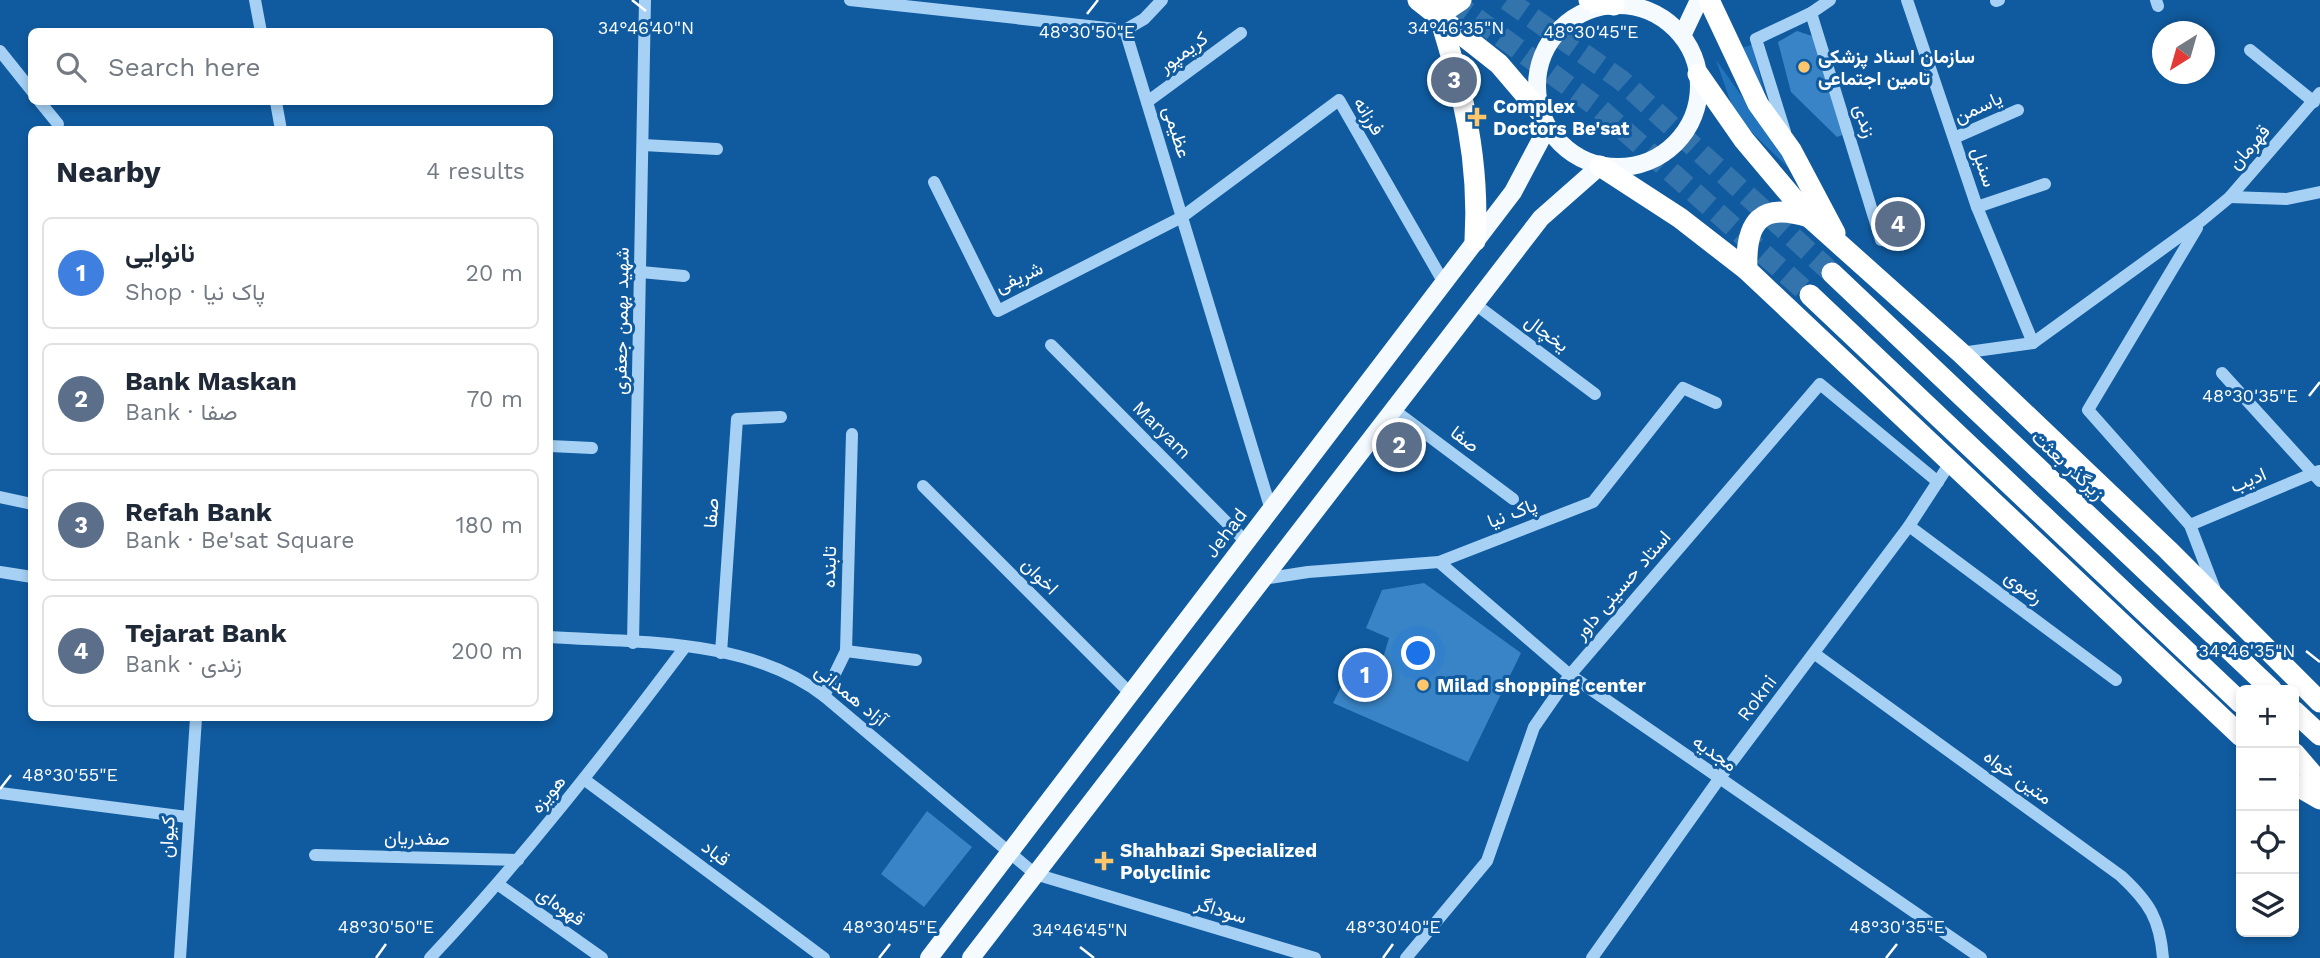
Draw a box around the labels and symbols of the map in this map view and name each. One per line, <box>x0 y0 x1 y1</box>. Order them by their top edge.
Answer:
text: 34°46'40"N <box>598 17 694 38</box>
text: 34°46'35"N <box>1408 17 1504 38</box>
text: 48°30'50"E <box>1039 21 1135 42</box>
text: 48°30'45"E <box>1544 21 1638 42</box>
north arrow <box>2152 21 2215 84</box>
street label: کریمپور <box>1153 26 1213 80</box>
place label: سازمان اسناد پزشکی تامین اجتماعی <box>1818 45 1975 90</box>
pin: 3 <box>1431 54 1477 106</box>
marker: سازمان اسناد پزشکی تامین اجتماعی <box>1796 59 1812 75</box>
street label: یاسمن <box>1950 86 2006 128</box>
street label: فرزانه <box>1349 93 1389 139</box>
place label: Complex Doctors Be'sat <box>1493 95 1630 140</box>
street label: زندی <box>1849 101 1881 141</box>
street label: عظیمی <box>1158 103 1196 161</box>
marker: Complex Doctors Be'sat <box>1467 107 1487 127</box>
street label: قهرمان <box>2223 120 2275 174</box>
street label: سنبل <box>1967 144 2001 190</box>
pin: 4 <box>1875 198 1921 250</box>
street label: شهید بهمن جعفری <box>608 247 634 395</box>
street label: شریفی <box>991 256 1047 298</box>
street label: یخچال <box>1519 309 1573 359</box>
text: 48°30'35"E <box>2202 385 2298 406</box>
street label: Maryam <box>1128 396 1196 464</box>
pin: 2 <box>1376 419 1422 471</box>
street label: صفا <box>1446 421 1484 457</box>
street label: زیرگذر بعثت <box>2027 426 2109 504</box>
street label: ادیب <box>2226 462 2270 498</box>
street label: پاک نیا <box>1484 493 1541 535</box>
street label: صفا <box>698 497 724 529</box>
street label: Jehad <box>1200 504 1252 562</box>
street label: استاد حسینی داور <box>1568 526 1675 645</box>
street label: تابنده <box>817 545 841 589</box>
street label: اخوان <box>1017 553 1063 599</box>
street label: رضوی <box>2000 565 2048 609</box>
your location <box>1401 636 1435 670</box>
text: 34°46'35"N <box>2199 640 2295 661</box>
pin: 1 <box>1342 649 1388 701</box>
street label: آزاد همدانی <box>810 659 893 732</box>
street label: Rokni <box>1732 671 1782 725</box>
place label: Milad shopping center <box>1437 674 1647 697</box>
marker: Milad shopping center <box>1415 677 1431 693</box>
street label: مجدیه <box>1688 730 1742 776</box>
street label: متین خواه <box>1979 744 2057 810</box>
text: 48°30'55"E <box>22 764 118 785</box>
street label: هویزه <box>525 770 571 818</box>
street label: کیوان <box>154 815 180 859</box>
street label: صفدریان <box>384 826 450 850</box>
street label: قباد <box>697 835 735 871</box>
place label: Shahbazi Specialized Polyclinic <box>1120 839 1317 884</box>
marker: Shahbazi Specialized Polyclinic <box>1094 851 1114 871</box>
street label: قهوه‌ای <box>533 881 589 931</box>
street label: سوداگر <box>1191 891 1250 929</box>
text: 48°30'50"E <box>338 916 434 937</box>
text: 48°30'45"E <box>843 916 937 937</box>
text: 48°30'40"E <box>1345 916 1441 937</box>
text: 48°30'35"E <box>1849 916 1945 937</box>
text: 34°46'45"N <box>1032 919 1128 940</box>

